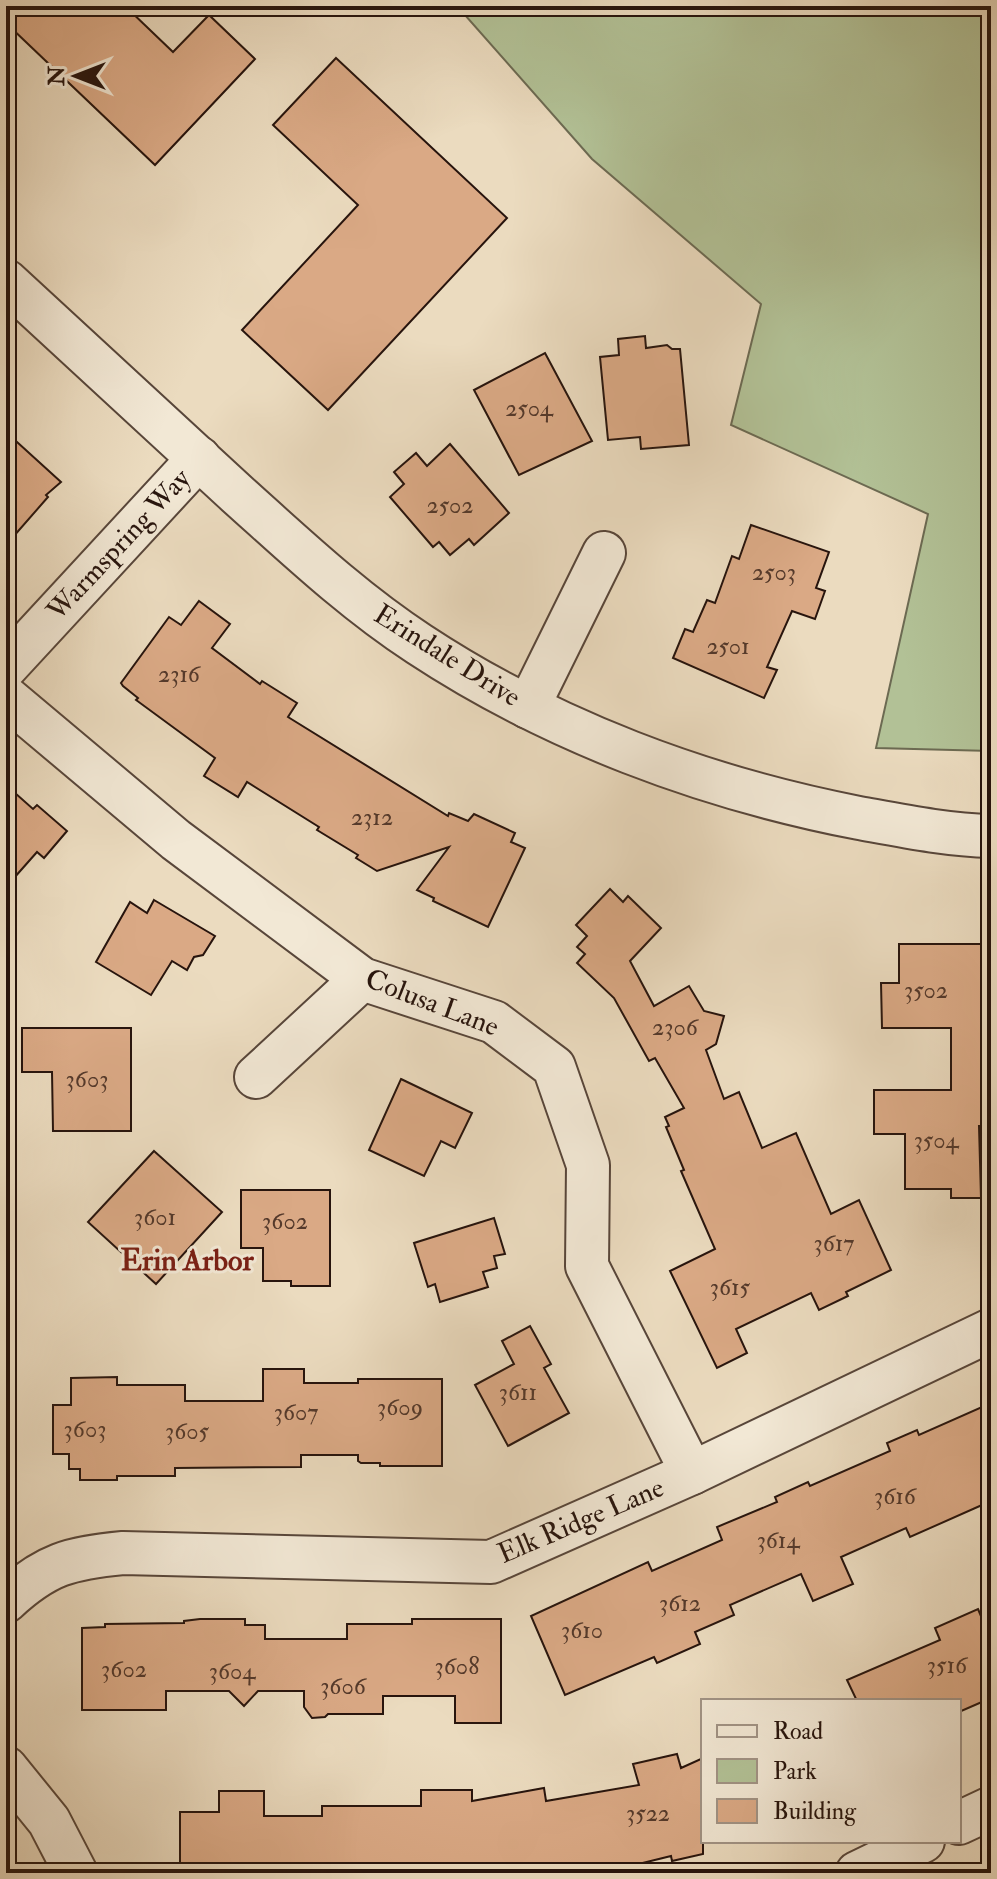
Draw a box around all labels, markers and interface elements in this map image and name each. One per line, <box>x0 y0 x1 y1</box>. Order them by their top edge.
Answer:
north arrow <box>36 36 116 116</box>
text: N <box>43 66 71 87</box>
house number: 2504 <box>505 393 554 424</box>
street label: Warmspring Way <box>39 461 199 629</box>
house number: 2502 <box>427 490 473 521</box>
house number: 2503 <box>752 557 796 588</box>
street label: Erindale Drive <box>367 597 527 715</box>
house number: 2501 <box>706 631 750 662</box>
house number: 2316 <box>158 659 202 690</box>
house number: 2312 <box>351 802 393 833</box>
street label: Colusa Lane <box>360 962 504 1045</box>
house number: 3502 <box>904 975 948 1006</box>
house number: 2306 <box>652 1012 700 1043</box>
house number: 3603 <box>66 1064 108 1095</box>
house number: 3504 <box>914 1125 959 1156</box>
house number: 3601 <box>134 1202 176 1233</box>
house number: 3602 <box>262 1206 308 1237</box>
house number: 3617 <box>814 1228 854 1259</box>
district label: Erin Arbor <box>120 1242 254 1279</box>
house number: 3615 <box>710 1272 751 1303</box>
house number: 3611 <box>499 1377 537 1408</box>
house number: 3609 <box>377 1392 423 1423</box>
house number: 3607 <box>274 1397 318 1428</box>
house number: 3603 <box>64 1414 106 1445</box>
house number: 3605 <box>165 1416 210 1447</box>
street label: Elk Ridge Lane <box>493 1470 670 1572</box>
house number: 3616 <box>874 1481 918 1512</box>
house number: 3614 <box>757 1525 800 1556</box>
house number: 3612 <box>659 1588 701 1619</box>
house number: 3610 <box>561 1615 603 1646</box>
house number: 3516 <box>927 1650 969 1681</box>
house number: 3608 <box>435 1651 479 1682</box>
house number: 3602 <box>101 1654 147 1685</box>
house number: 3604 <box>209 1656 256 1687</box>
house number: 3606 <box>320 1671 368 1702</box>
legend <box>701 1699 961 1843</box>
text: Road <box>773 1716 823 1747</box>
text: Park <box>773 1756 817 1787</box>
text: Building <box>773 1796 857 1827</box>
house number: 3522 <box>626 1798 670 1829</box>

